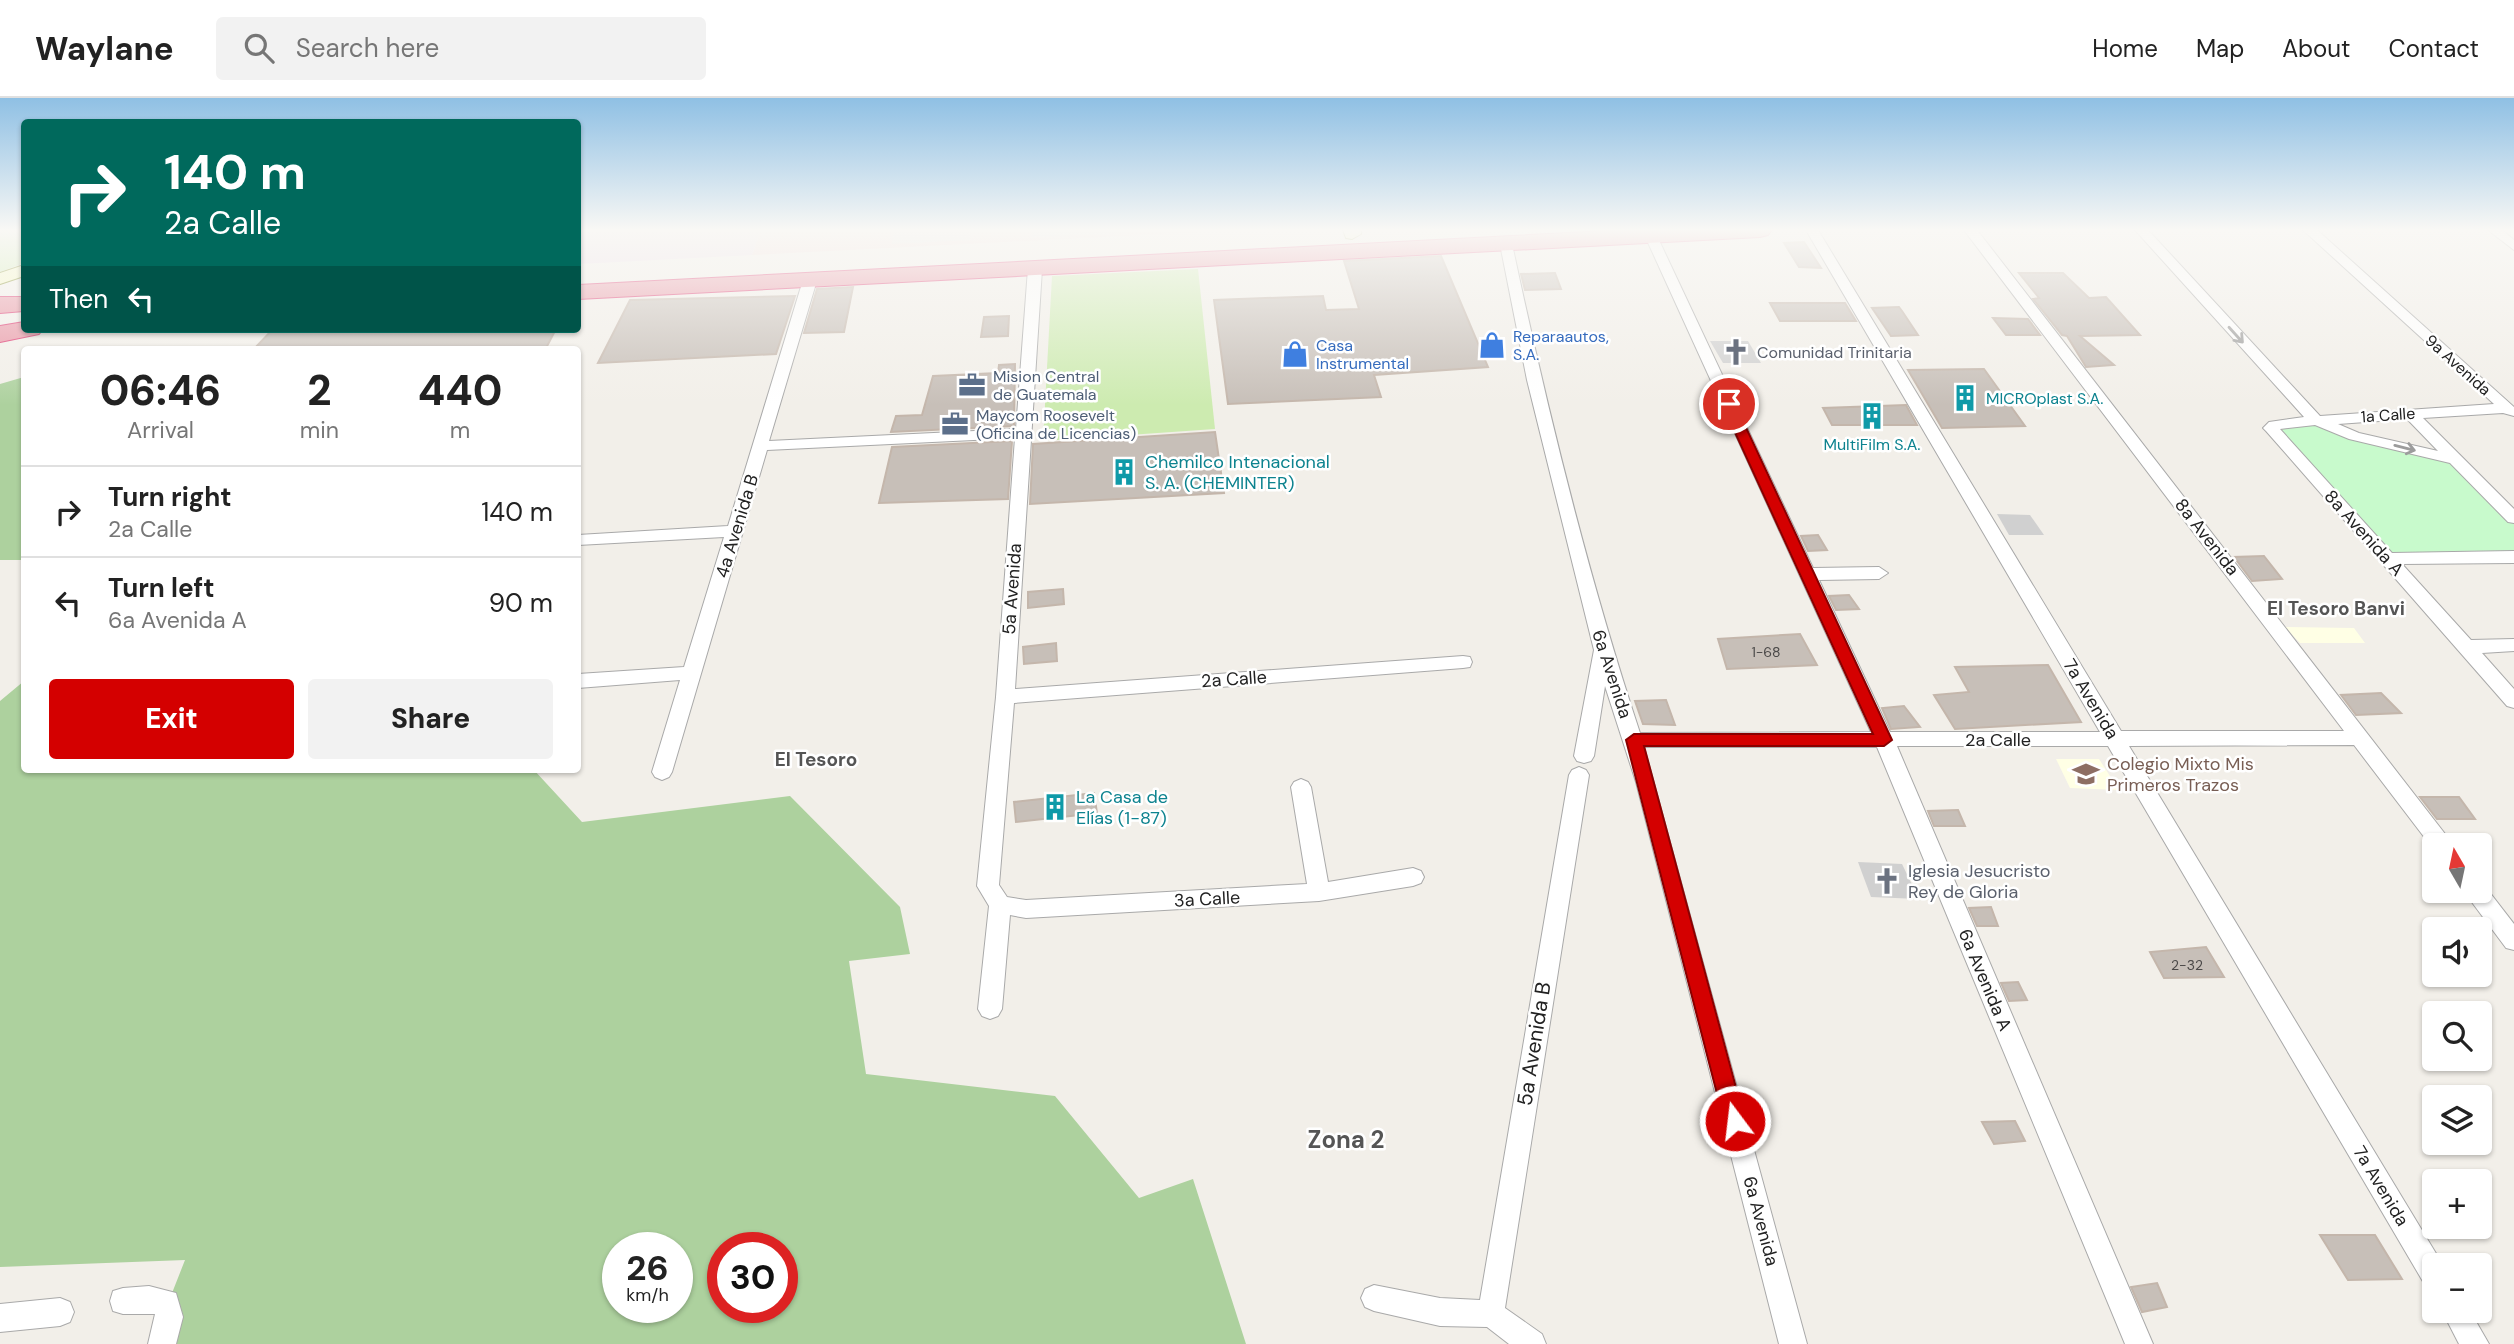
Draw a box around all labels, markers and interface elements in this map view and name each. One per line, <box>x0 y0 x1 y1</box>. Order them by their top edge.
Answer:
search box <box>216 17 706 80</box>
text: Waylane <box>35 27 174 70</box>
icon: search <box>240 29 278 67</box>
text: Search here <box>296 31 439 65</box>
text: Home <box>2092 33 2158 64</box>
text: Map <box>2196 33 2244 64</box>
text: About <box>2282 33 2351 64</box>
text: Contact <box>2389 33 2479 64</box>
text: 140 m <box>164 140 306 204</box>
icon: right <box>49 147 140 238</box>
text: 2a Calle <box>164 202 281 244</box>
icon: left <box>122 280 160 318</box>
text: Then <box>49 282 108 316</box>
place label: Reparaautos, S.A. <box>1513 326 1609 365</box>
one-way arrow <box>2228 326 2245 343</box>
shop icon: Reparaautos, S.A. <box>1477 330 1507 360</box>
street label: 9a Avenida <box>2421 330 2495 400</box>
place label: Casa Instrumental <box>1316 335 1409 374</box>
church icon: Comunidad Trinitaria <box>1721 337 1751 367</box>
shop icon: Casa Instrumental <box>1280 339 1310 369</box>
place label: Comunidad Trinitaria <box>1757 342 1912 363</box>
text: 06:46 <box>100 363 221 418</box>
text: 2 <box>307 363 332 418</box>
text: 440 <box>418 363 502 418</box>
place label: Mision Central de Guatemala <box>993 366 1099 405</box>
office icon: Mision Central de Guatemala <box>957 370 987 400</box>
pin <box>1699 374 1759 434</box>
building icon: MICROplast S.A. <box>1950 383 1980 413</box>
icon: arrive <box>1710 385 1748 423</box>
place label: MICROplast S.A. <box>1986 388 2103 409</box>
building icon: MultiFilm S.A. <box>1857 401 1887 431</box>
street label: 1a Calle <box>2360 403 2416 427</box>
place label: Maycom Roosevelt (Oficina de Licencias) <box>976 405 1136 444</box>
office icon: Maycom Roosevelt (Oficina de Licencias) <box>940 409 970 439</box>
text: Arrival <box>127 415 194 445</box>
text: min <box>300 415 339 445</box>
text: m <box>450 415 470 445</box>
place label: MultiFilm S.A. <box>1823 434 1921 455</box>
one-way arrow <box>2393 442 2416 455</box>
place label: Chemilco Intenacional S. A. (CHEMINTER) <box>1145 450 1330 495</box>
building icon: Chemilco Intenacional S. A. (CHEMINTER) <box>1109 457 1139 487</box>
street label: 4a Avenida B <box>710 471 764 581</box>
text: Turn right <box>108 480 232 514</box>
street label: 8a Avenida A <box>2319 485 2409 581</box>
icon: right <box>49 493 87 531</box>
street label: 8a Avenida <box>2169 494 2245 580</box>
text: 140 m <box>481 495 553 529</box>
text: 2a Calle <box>108 514 192 544</box>
street label: 5a Avenida <box>997 542 1027 636</box>
text: Turn left <box>108 571 215 605</box>
icon: left <box>49 584 87 622</box>
text: 90 m <box>489 586 553 620</box>
district label: El Tesoro Banvi <box>2267 596 2405 621</box>
text: 6a Avenida A <box>108 605 247 635</box>
street label: 6a Avenida <box>1586 627 1638 721</box>
house number: 1-68 <box>1751 643 1781 661</box>
street label: 7a Avenida <box>2058 654 2124 744</box>
street label: 2a Calle <box>1200 665 1268 693</box>
button: Exit <box>49 679 294 759</box>
button: Share <box>308 679 553 759</box>
street label: 2a Calle <box>1965 728 2031 752</box>
district label: El Tesoro <box>775 747 857 772</box>
place label: Colegio Mixto Mis Primeros Trazos <box>2107 752 2254 797</box>
school or university icon: Colegio Mixto Mis Primeros Trazos <box>2071 759 2101 789</box>
place label: La Casa de Elías (1-87) <box>1076 785 1168 830</box>
building icon: La Casa de Elías (1-87) <box>1040 792 1070 822</box>
north arrow <box>2422 833 2492 903</box>
map controls <box>2422 833 2492 1323</box>
place label: Iglesia Jesucristo Rey de Gloria <box>1908 859 2050 904</box>
church icon: Iglesia Jesucristo Rey de Gloria <box>1872 866 1902 896</box>
street label: 3a Calle <box>1173 885 1241 913</box>
button: sound <box>2422 917 2492 987</box>
street label: 6a Avenida A <box>1953 925 2017 1035</box>
house number: 2-32 <box>2171 956 2203 974</box>
street label: 5a Avenida B <box>1510 980 1558 1108</box>
button: search <box>2422 1001 2492 1071</box>
position arrow <box>1698 1084 1772 1158</box>
button: layers <box>2422 1085 2492 1155</box>
district label: Zona 2 <box>1308 1124 1384 1155</box>
street label: 7a Avenida <box>2348 1141 2414 1231</box>
button: + <box>2422 1169 2492 1239</box>
street label: 6a Avenida <box>1738 1173 1784 1269</box>
speed limit sign: 30 <box>707 1232 798 1323</box>
text: 26 <box>626 1245 669 1291</box>
button: − <box>2422 1253 2492 1323</box>
text: km/h <box>626 1283 669 1307</box>

